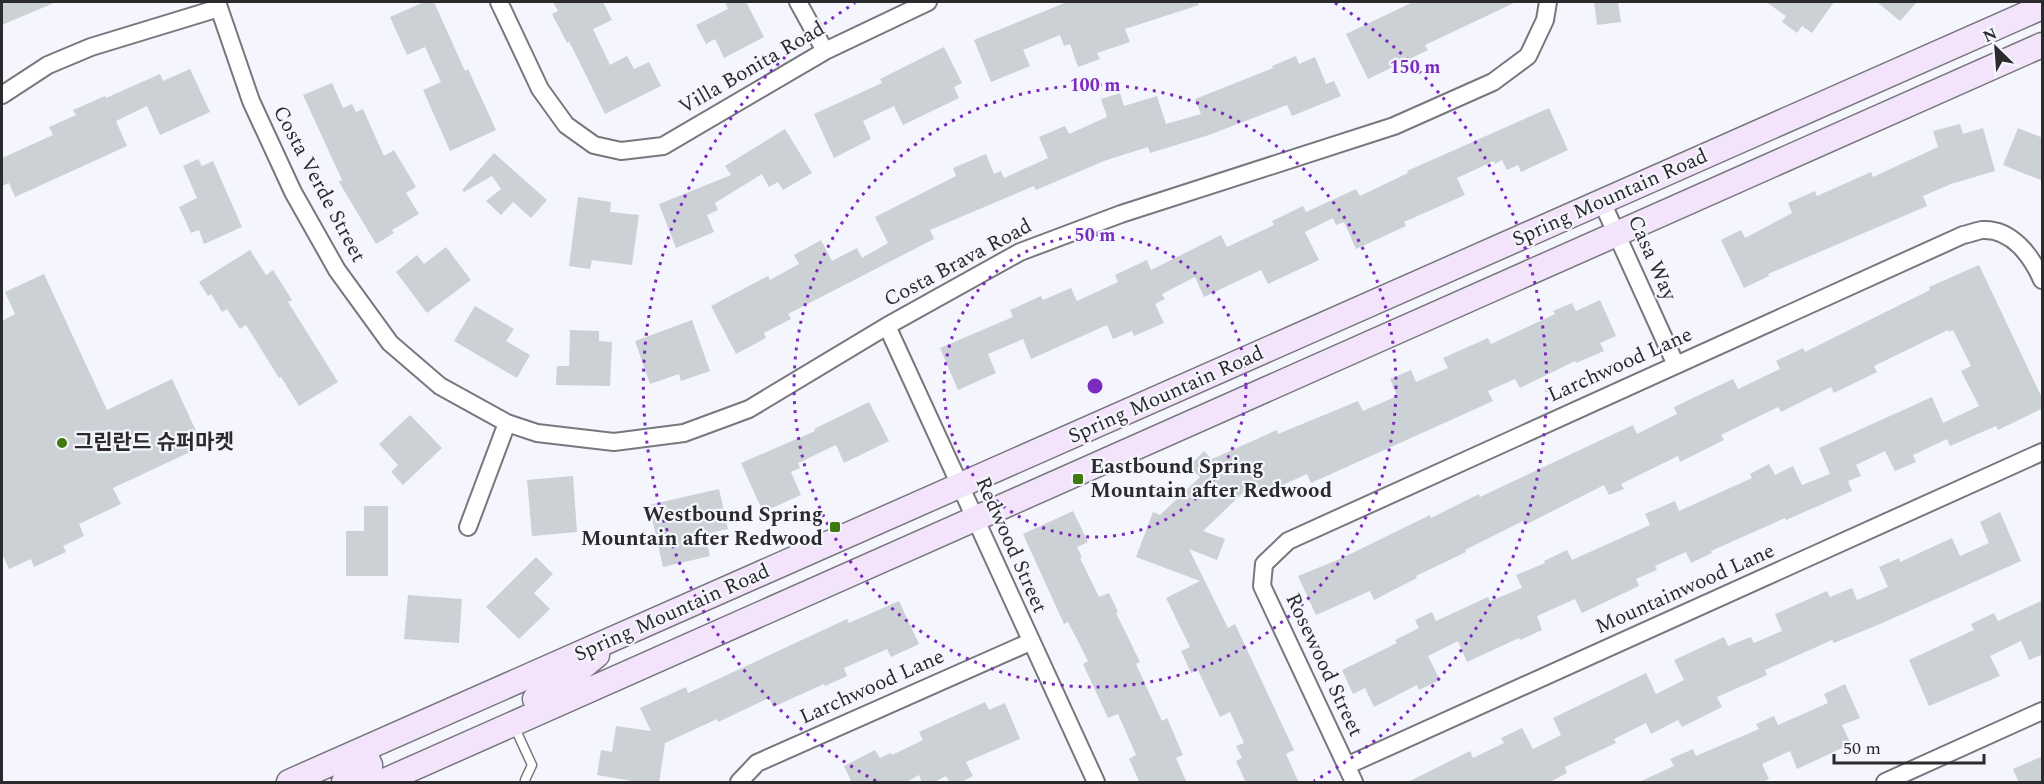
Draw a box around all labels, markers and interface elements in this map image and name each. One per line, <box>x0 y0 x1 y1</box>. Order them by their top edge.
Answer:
street label: Villa Bonita Road <box>673 13 831 123</box>
north arrow <box>1966 18 2026 78</box>
text: N <box>1979 22 2001 49</box>
text: 150 m <box>1389 54 1441 81</box>
text: 100 m <box>1069 72 1121 99</box>
street label: Costa Verde Street <box>264 100 374 268</box>
street label: Spring Mountain Road <box>1507 140 1713 256</box>
street label: Costa Brava Road <box>878 210 1038 316</box>
street label: Casa Way <box>1619 210 1685 307</box>
text: 50 m <box>1075 222 1115 249</box>
street label: Larchwood Lane <box>1542 319 1698 411</box>
street label: Spring Mountain Road <box>1063 337 1269 453</box>
centre of rings <box>1085 376 1105 396</box>
place label: 그린란드 슈퍼마켓 <box>74 427 234 459</box>
marker: 그린란드 슈퍼마켓 <box>55 436 69 450</box>
place label: Eastbound Spring Mountain after Redwood <box>1090 451 1332 507</box>
street label: Redwood Street <box>967 472 1055 618</box>
marker: Eastbound Spring Mountain after Redwood <box>1071 472 1085 486</box>
place label: Westbound Spring Mountain after Redwood <box>581 499 823 555</box>
marker: Westbound Spring Mountain after Redwood <box>828 520 842 534</box>
street label: Mountainwood Lane <box>1590 535 1780 643</box>
street label: Spring Mountain Road <box>569 555 775 671</box>
street label: Rosewood Street <box>1277 588 1371 742</box>
street label: Larchwood Lane <box>794 641 950 733</box>
scale bar <box>1834 727 1984 765</box>
text: 50 m <box>1843 735 1881 762</box>

